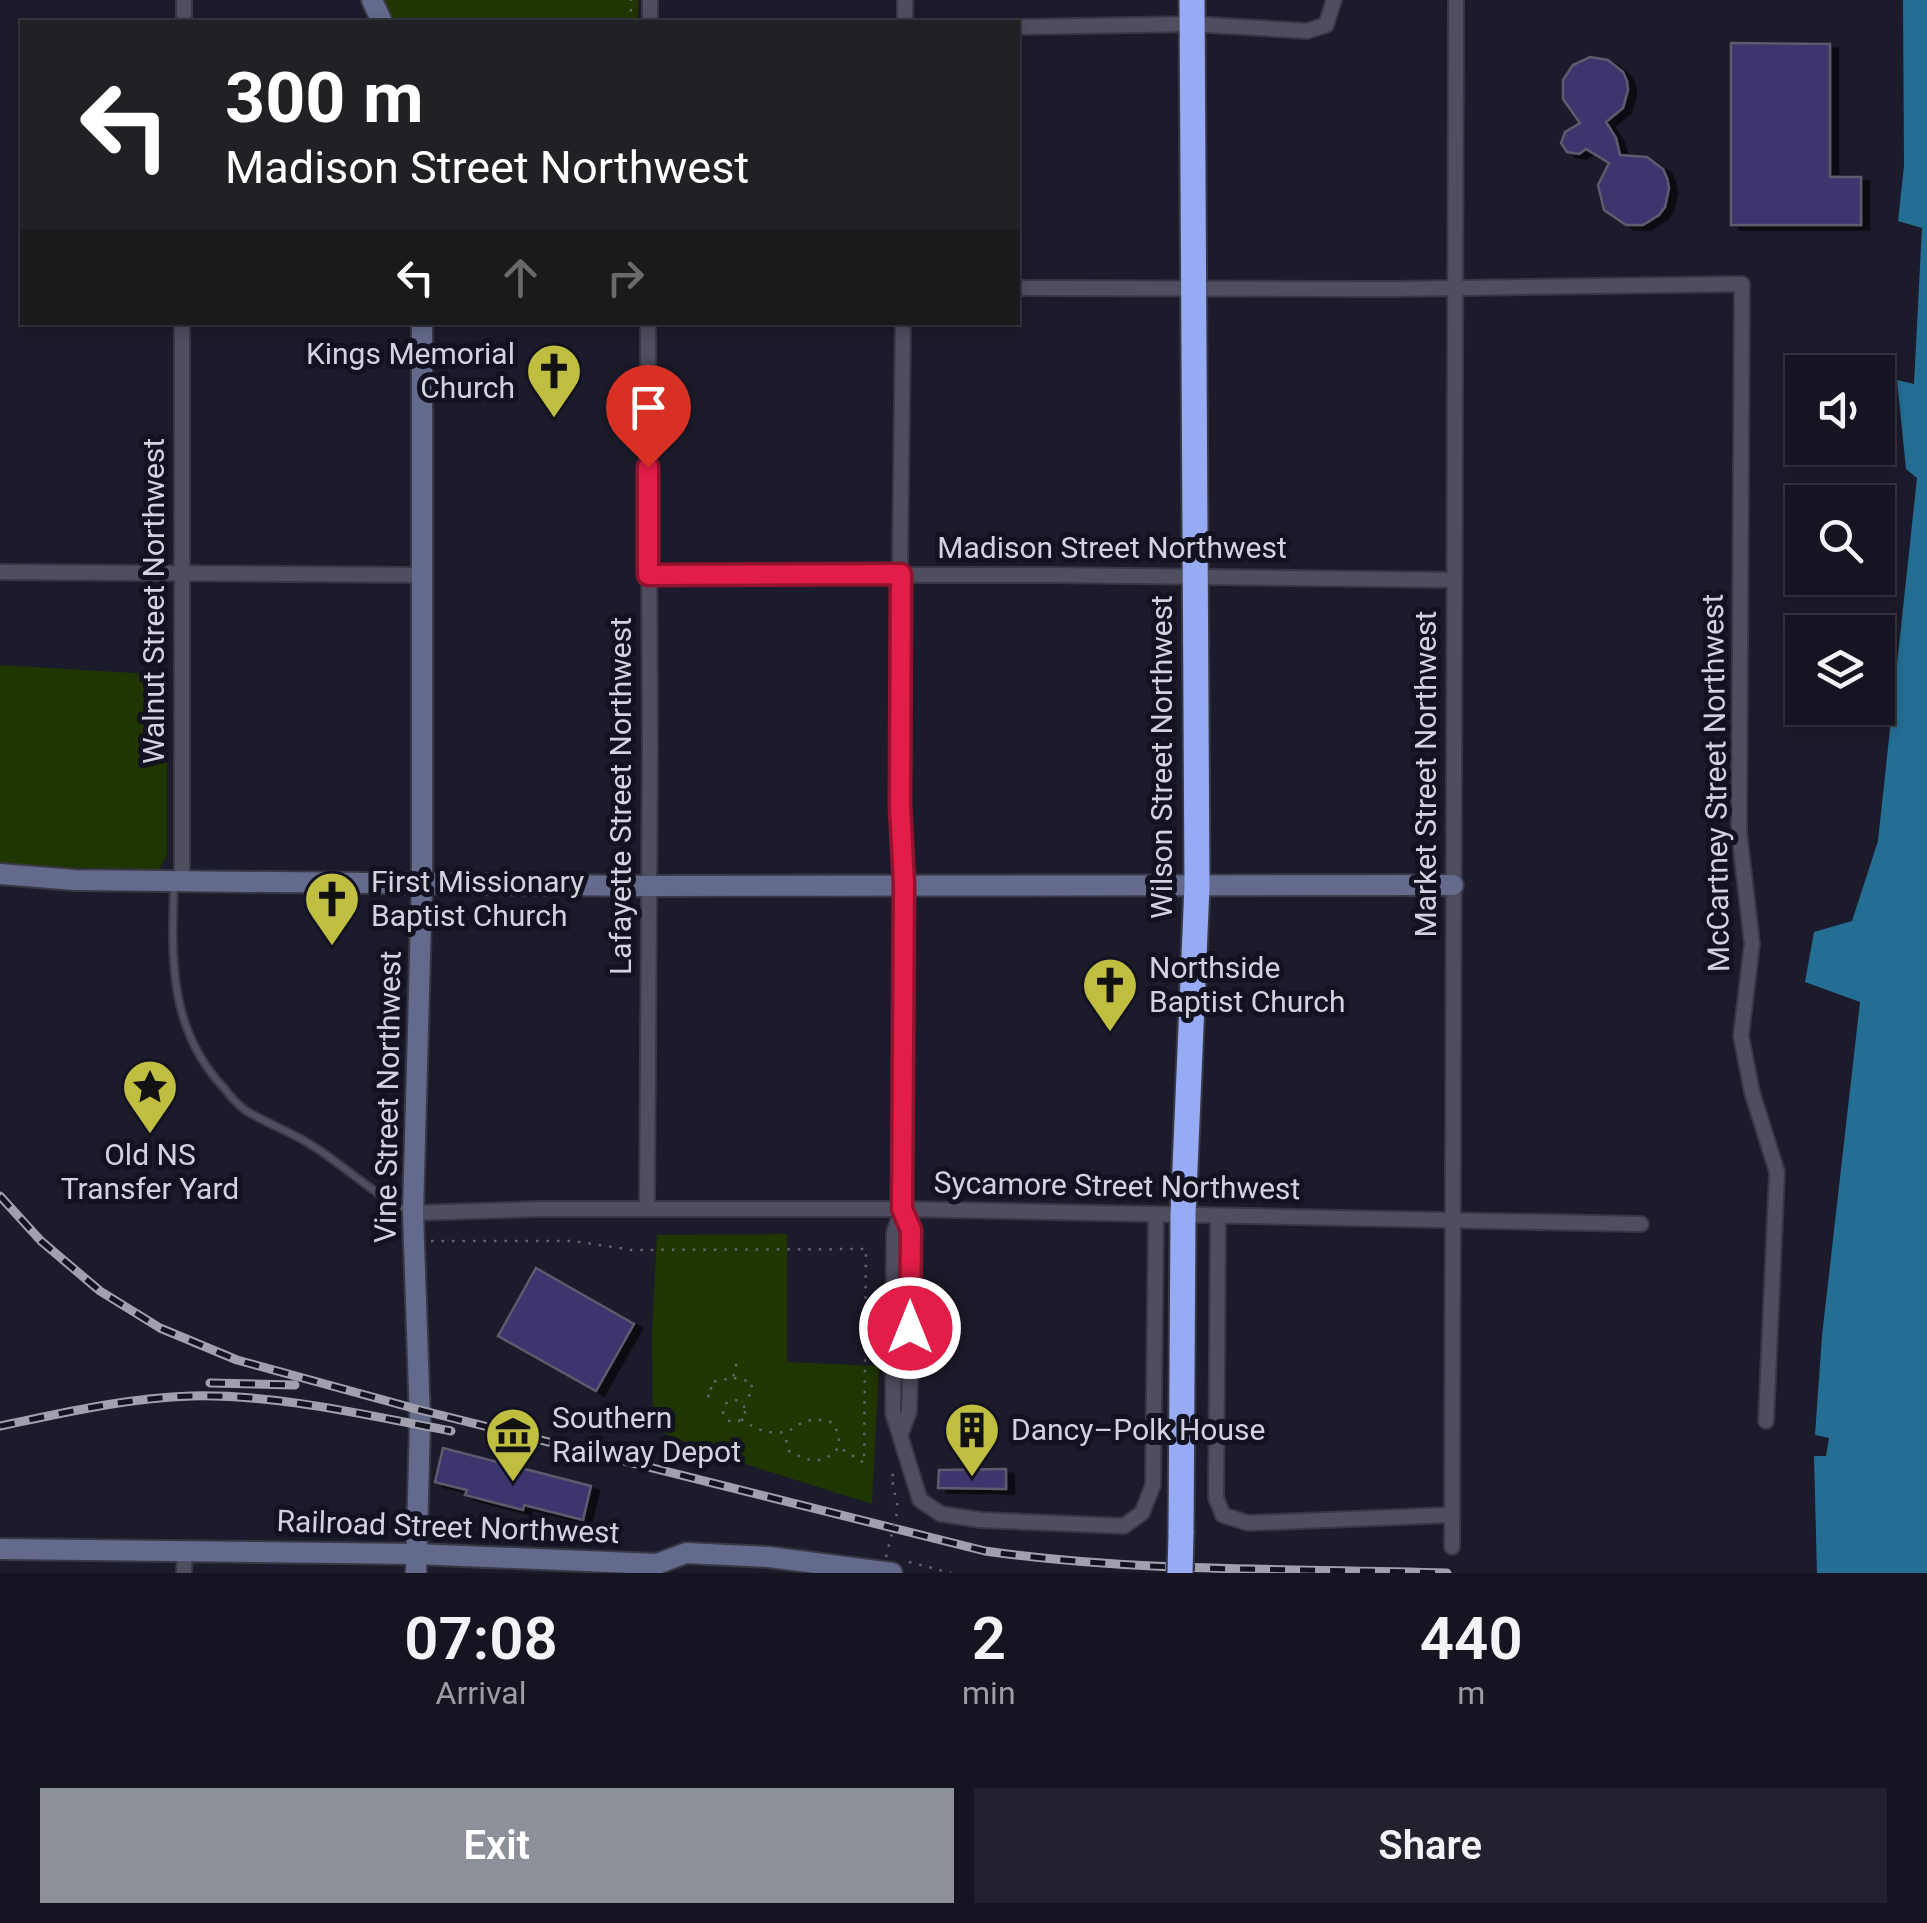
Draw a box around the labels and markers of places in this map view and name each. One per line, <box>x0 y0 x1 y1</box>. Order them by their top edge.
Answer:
place label: Kings Memorial Church <box>306 336 515 405</box>
church icon: Kings Memorial Church <box>524 341 584 420</box>
pin <box>606 365 691 468</box>
place label: First Missionary Baptist Church <box>371 864 584 933</box>
church icon: First Missionary Baptist Church <box>302 869 362 948</box>
place label: Northside Baptist Church <box>1149 950 1345 1019</box>
church icon: Northside Baptist Church <box>1080 955 1140 1034</box>
place icon: Old NS Transfer Yard <box>120 1057 180 1136</box>
place label: Old NS Transfer Yard <box>61 1137 239 1206</box>
place label: Southern Railway Depot <box>552 1400 741 1469</box>
building icon: Dancy–Polk House <box>942 1400 1002 1479</box>
museum icon: Southern Railway Depot <box>483 1405 543 1484</box>
place label: Dancy–Polk House <box>1011 1412 1265 1447</box>

